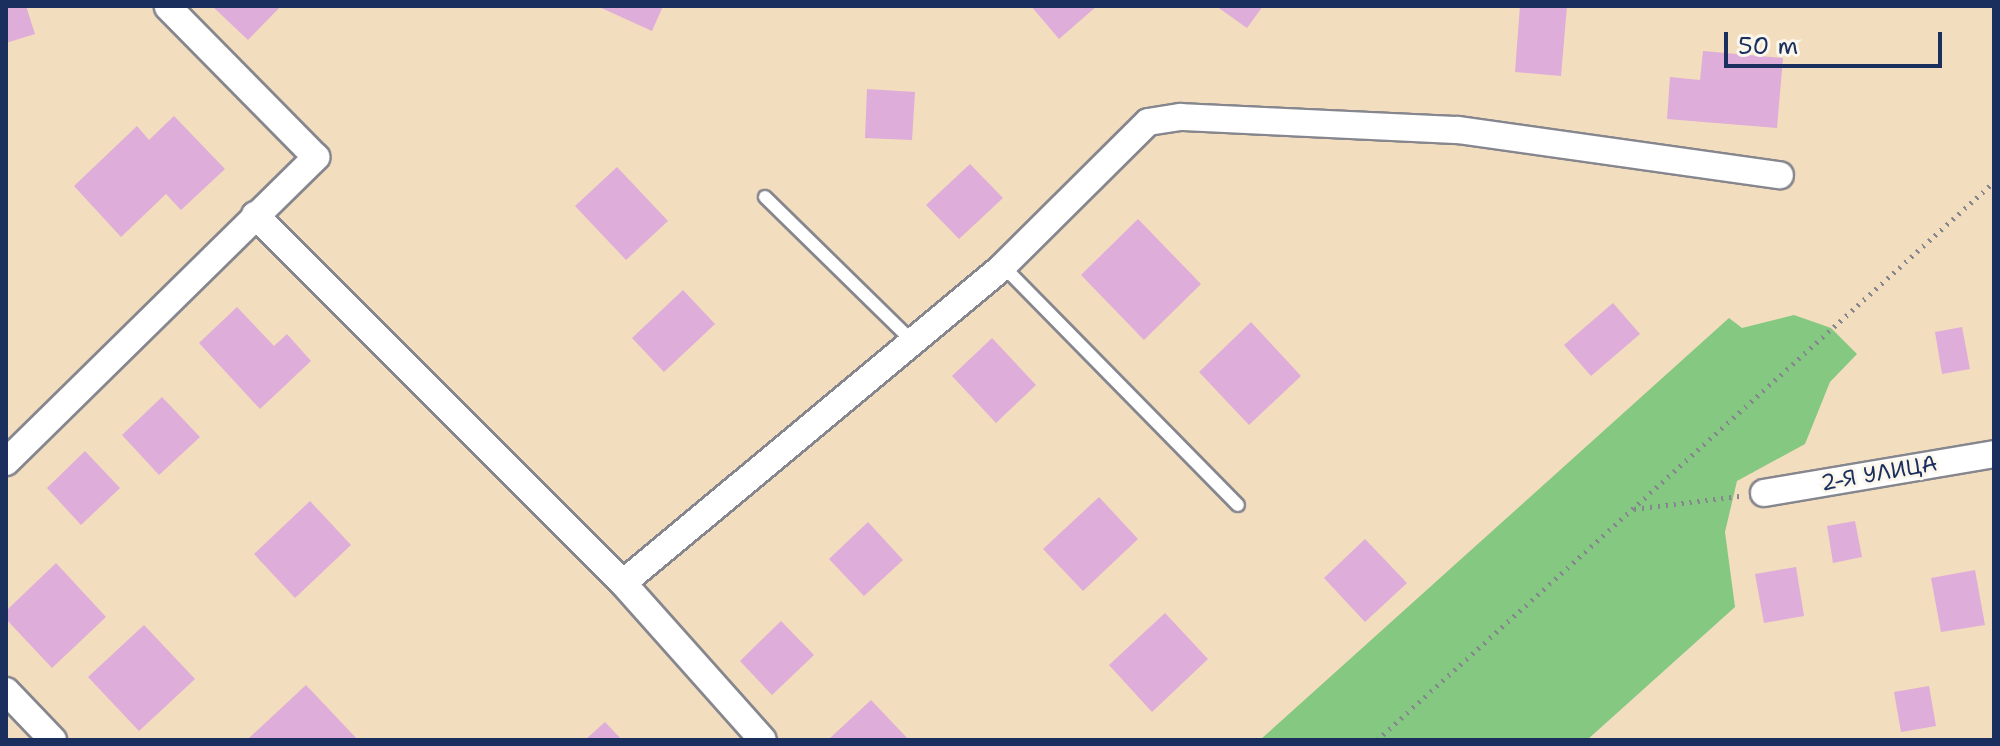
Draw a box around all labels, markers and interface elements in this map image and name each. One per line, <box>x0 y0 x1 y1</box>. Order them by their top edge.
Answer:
scale bar <box>1728 16 1946 66</box>
text: 50 m <box>1738 30 1798 62</box>
street label: 2-Я УЛИЦА <box>1819 450 1939 496</box>

